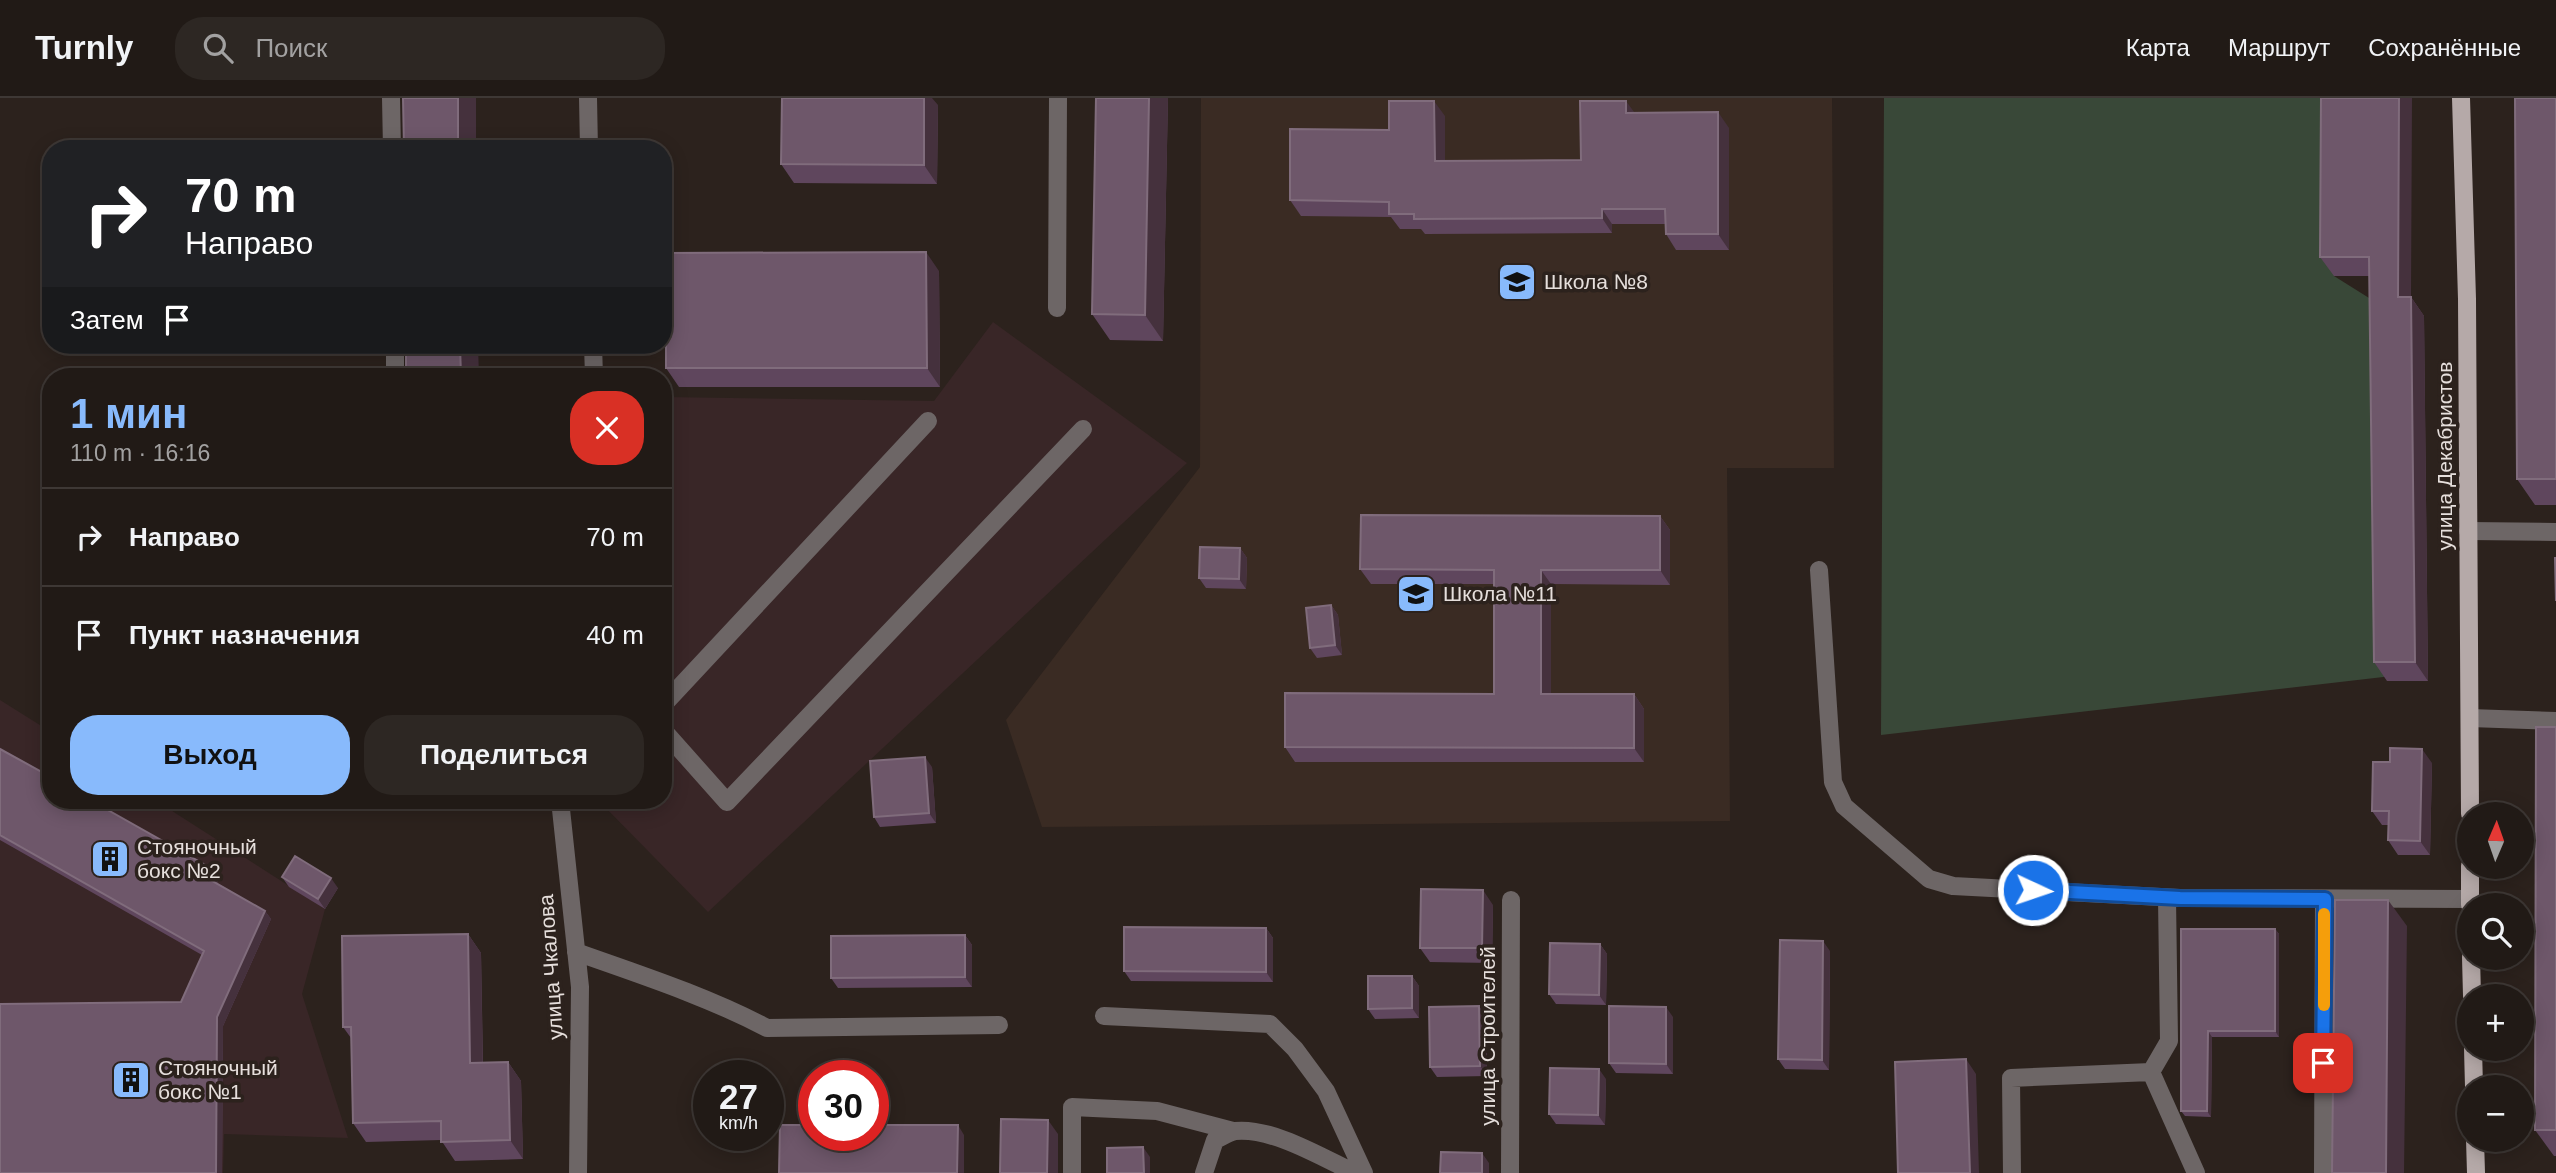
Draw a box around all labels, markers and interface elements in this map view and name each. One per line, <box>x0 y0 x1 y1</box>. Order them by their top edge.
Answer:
search box <box>175 17 665 80</box>
text: Turnly <box>35 29 133 66</box>
icon: search <box>199 29 237 67</box>
text: Поиск <box>255 33 327 63</box>
text: Карта <box>2126 34 2190 61</box>
text: Маршрут <box>2228 34 2330 61</box>
text: Сохранённые <box>2368 34 2521 61</box>
icon: right <box>70 168 161 259</box>
text: 70 m <box>185 168 297 222</box>
text: Направо <box>185 225 313 261</box>
school or university icon: Школа №8 <box>1496 261 1538 303</box>
place label: Школа №8 <box>1544 270 1648 293</box>
icon: arrive <box>158 301 196 339</box>
text: Затем <box>70 305 144 335</box>
street label: улица Декабристов <box>2433 362 2456 550</box>
text: 1 мин <box>70 390 187 437</box>
button: close <box>570 391 644 465</box>
text: 110 m · 16:16 <box>70 440 210 466</box>
icon: right <box>70 518 108 556</box>
text: Направо <box>129 522 240 552</box>
text: 70 m <box>586 522 644 552</box>
school or university icon: Школа №11 <box>1395 573 1437 615</box>
place label: Школа №11 <box>1443 582 1557 605</box>
icon: arrive <box>70 616 108 654</box>
text: Пункт назначения <box>129 620 360 650</box>
text: 40 m <box>586 620 644 650</box>
button: Выход <box>70 715 350 795</box>
button: Поделиться <box>364 715 644 795</box>
north arrow <box>2457 802 2534 878</box>
map controls <box>2457 802 2534 1152</box>
place label: Стояночный бокс №2 <box>137 835 257 882</box>
building icon: Стояночный бокс №2 <box>89 838 131 880</box>
position arrow <box>1996 853 2070 927</box>
street label: улица Чкалова <box>534 893 567 1040</box>
button: search <box>2457 893 2534 970</box>
street label: улица Строителей <box>1476 946 1499 1126</box>
button: + <box>2457 984 2534 1061</box>
pin <box>2293 1033 2353 1093</box>
icon: arrive <box>2304 1044 2342 1082</box>
place label: Стояночный бокс №1 <box>158 1056 278 1103</box>
building icon: Стояночный бокс №1 <box>110 1059 152 1101</box>
speed limit sign: 30 <box>798 1060 889 1151</box>
button: − <box>2457 1075 2534 1152</box>
text: 27 <box>719 1077 758 1116</box>
text: km/h <box>719 1113 758 1133</box>

